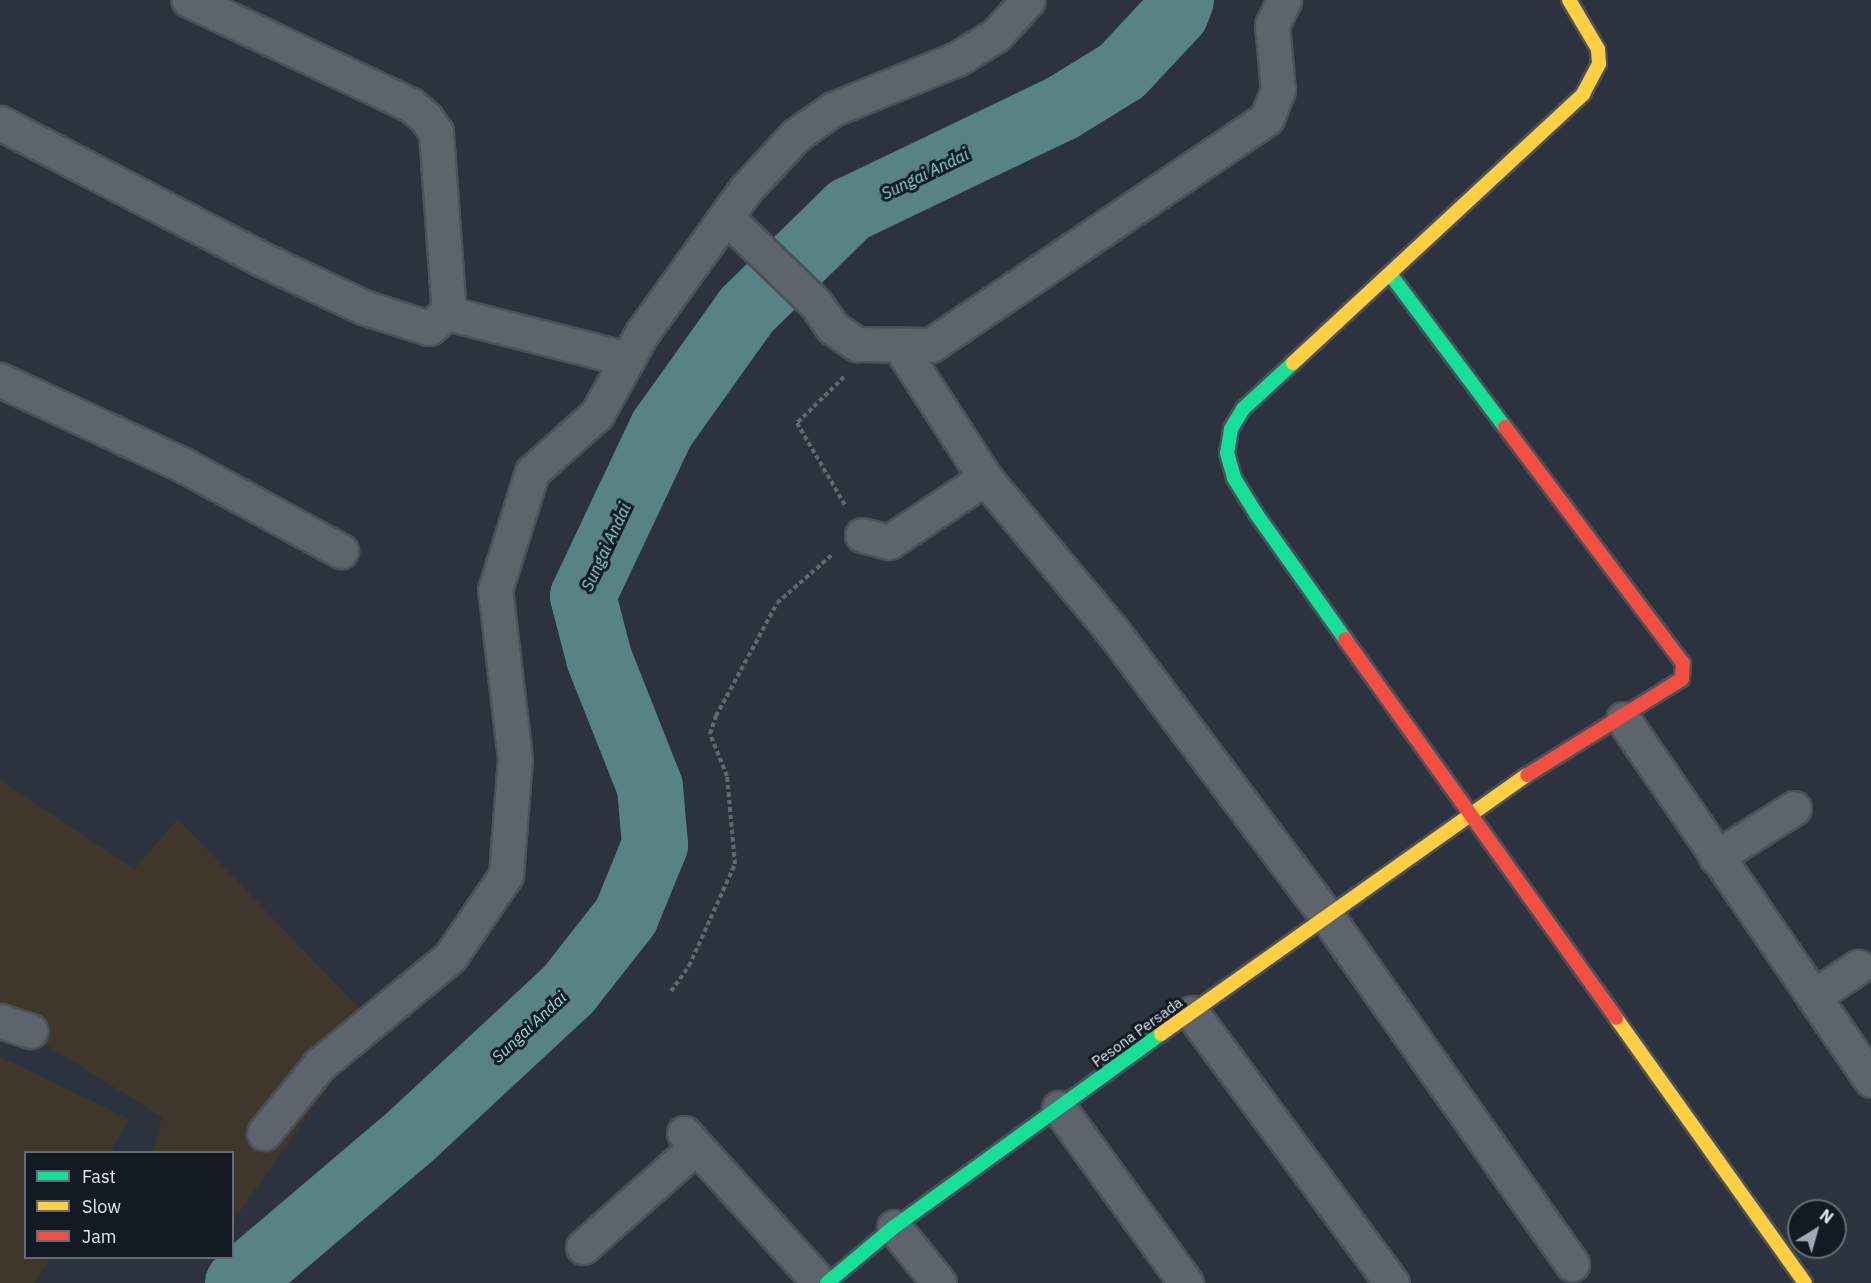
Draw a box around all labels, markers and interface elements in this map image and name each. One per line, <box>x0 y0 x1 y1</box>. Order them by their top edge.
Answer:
water label: Sungai Andai <box>878 145 972 203</box>
water label: Sungai Andai <box>577 500 635 594</box>
water label: Sungai Andai <box>488 988 570 1066</box>
street label: Pesona Persada <box>1088 993 1186 1071</box>
legend <box>24 1151 234 1259</box>
text: Fast <box>82 1165 116 1188</box>
text: Slow <box>82 1195 121 1218</box>
north arrow <box>1787 1199 1847 1259</box>
text: N <box>1816 1205 1837 1228</box>
text: Jam <box>82 1225 117 1248</box>

